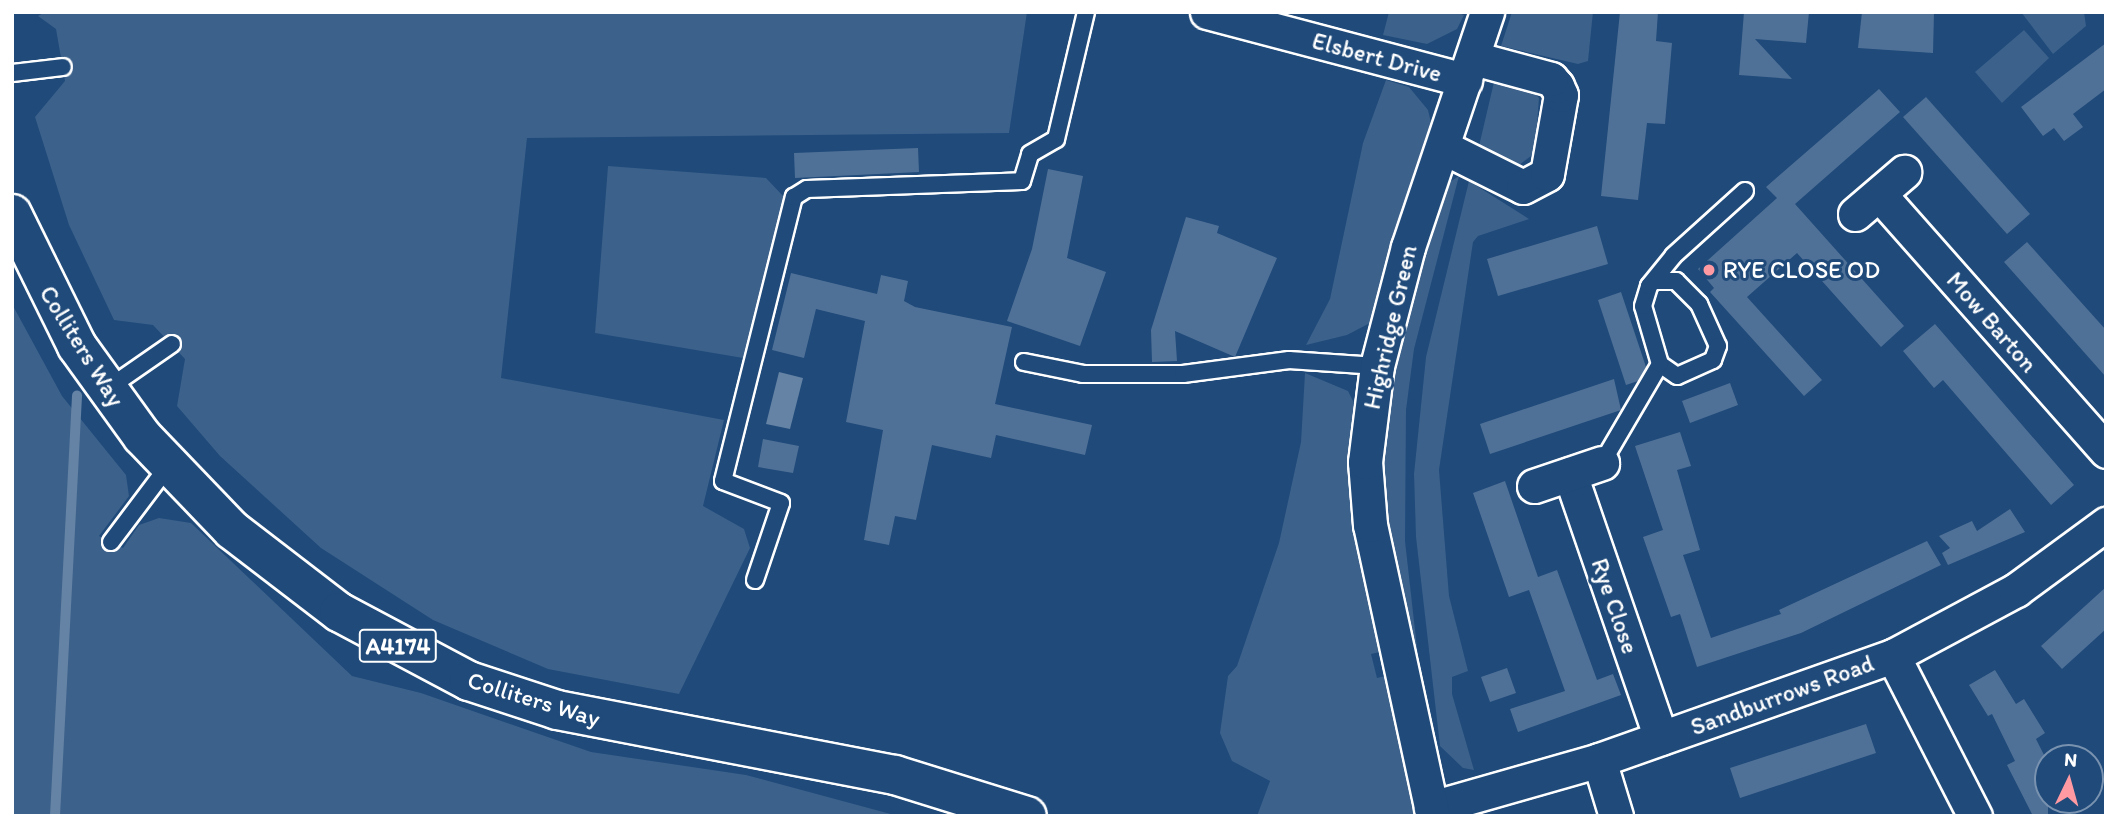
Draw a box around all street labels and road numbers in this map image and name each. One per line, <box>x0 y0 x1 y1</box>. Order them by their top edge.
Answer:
street label: Elsbert Drive <box>1309 26 1445 88</box>
street label: Highridge Green <box>1357 242 1423 412</box>
street label: Mow Barton <box>1940 265 2044 379</box>
street label: Colliters Way <box>34 280 130 412</box>
street label: Rye Close <box>1585 555 1645 657</box>
road number: A4174 <box>358 626 438 666</box>
street label: Sandburrows Road <box>1686 648 1878 742</box>
street label: Colliters Way <box>464 665 604 733</box>

